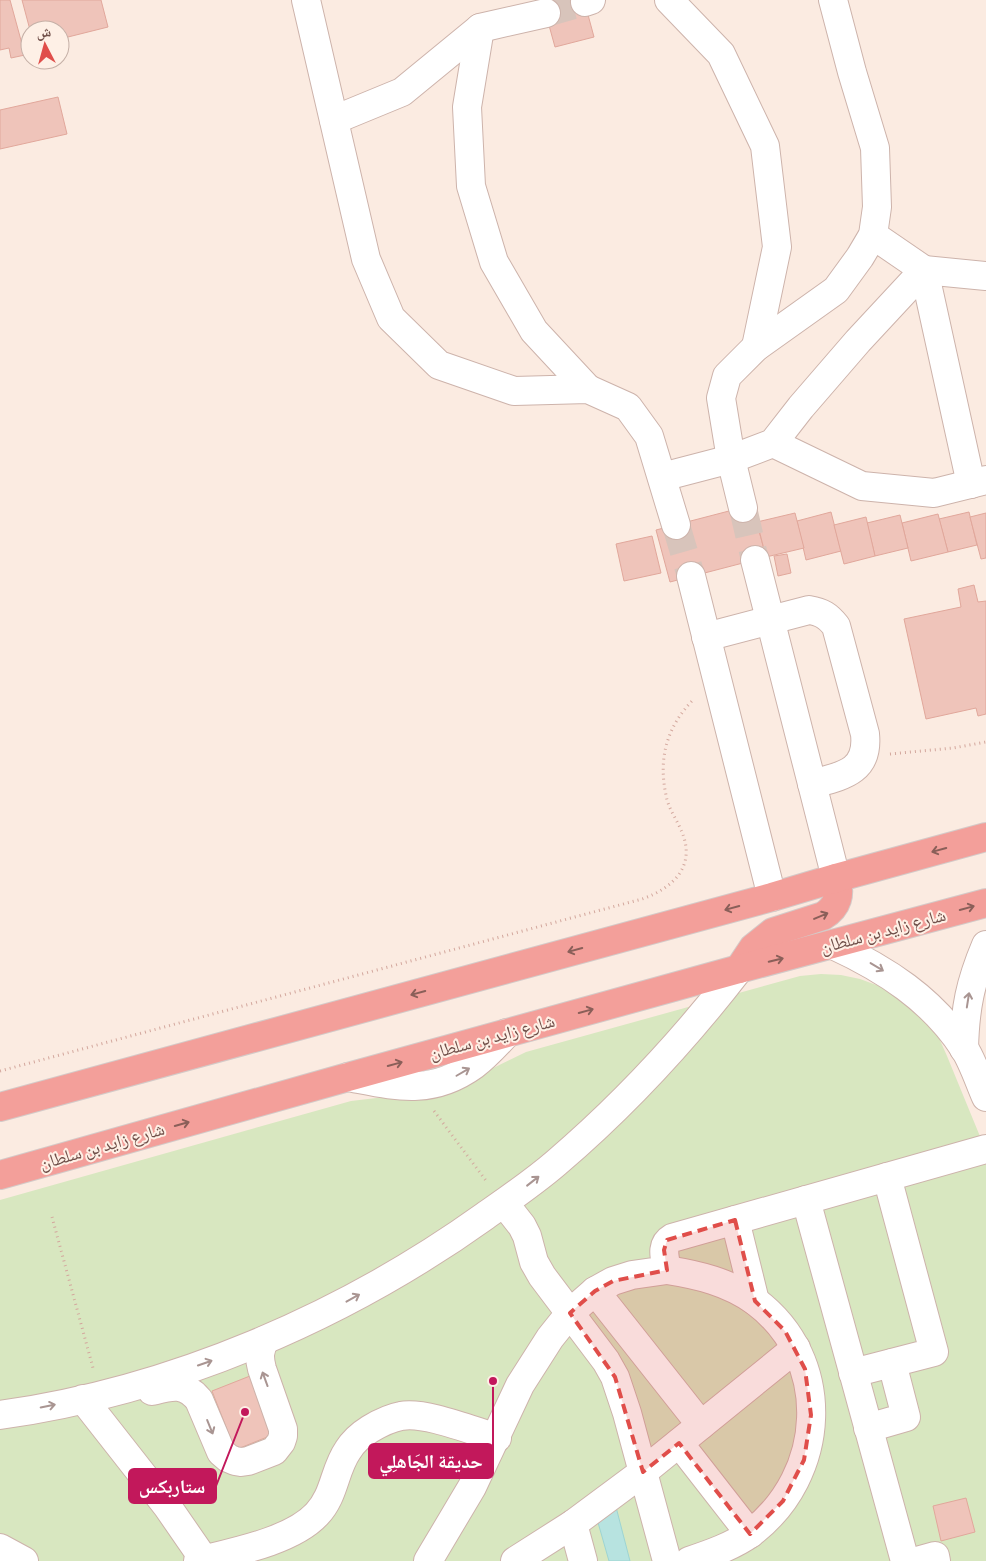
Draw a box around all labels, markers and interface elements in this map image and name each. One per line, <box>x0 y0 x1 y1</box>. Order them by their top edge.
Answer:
north arrow <box>20 20 70 70</box>
text: ش <box>35 22 52 44</box>
one-way arrow <box>931 845 947 855</box>
one-way arrow <box>724 903 740 913</box>
street label: شارع زايد بن سلطان <box>818 903 949 960</box>
one-way arrow <box>959 903 975 913</box>
one-way arrow <box>813 911 828 921</box>
one-way arrow <box>568 946 584 956</box>
one-way arrow <box>768 954 784 964</box>
one-way arrow <box>869 962 883 972</box>
one-way arrow <box>411 989 427 998</box>
one-way arrow <box>963 992 973 1008</box>
one-way arrow <box>577 1006 593 1016</box>
street label: شارع زايد بن سلطان <box>427 1009 558 1066</box>
one-way arrow <box>387 1059 403 1068</box>
one-way arrow <box>456 1066 470 1076</box>
street label: شارع زايد بن سلطان <box>37 1117 168 1176</box>
one-way arrow <box>173 1119 189 1128</box>
one-way arrow <box>526 1175 539 1186</box>
one-way arrow <box>346 1293 361 1303</box>
one-way arrow <box>196 1358 212 1367</box>
one-way arrow <box>260 1372 269 1387</box>
one-way arrow <box>40 1401 56 1410</box>
one-way arrow <box>206 1419 215 1435</box>
callout: حديقة الجَاهلِي <box>369 1444 493 1478</box>
text: حديقة الجَاهلِي <box>379 1449 483 1477</box>
callout: ستاربكس <box>129 1469 216 1503</box>
text: ستاربكس <box>139 1474 205 1501</box>

